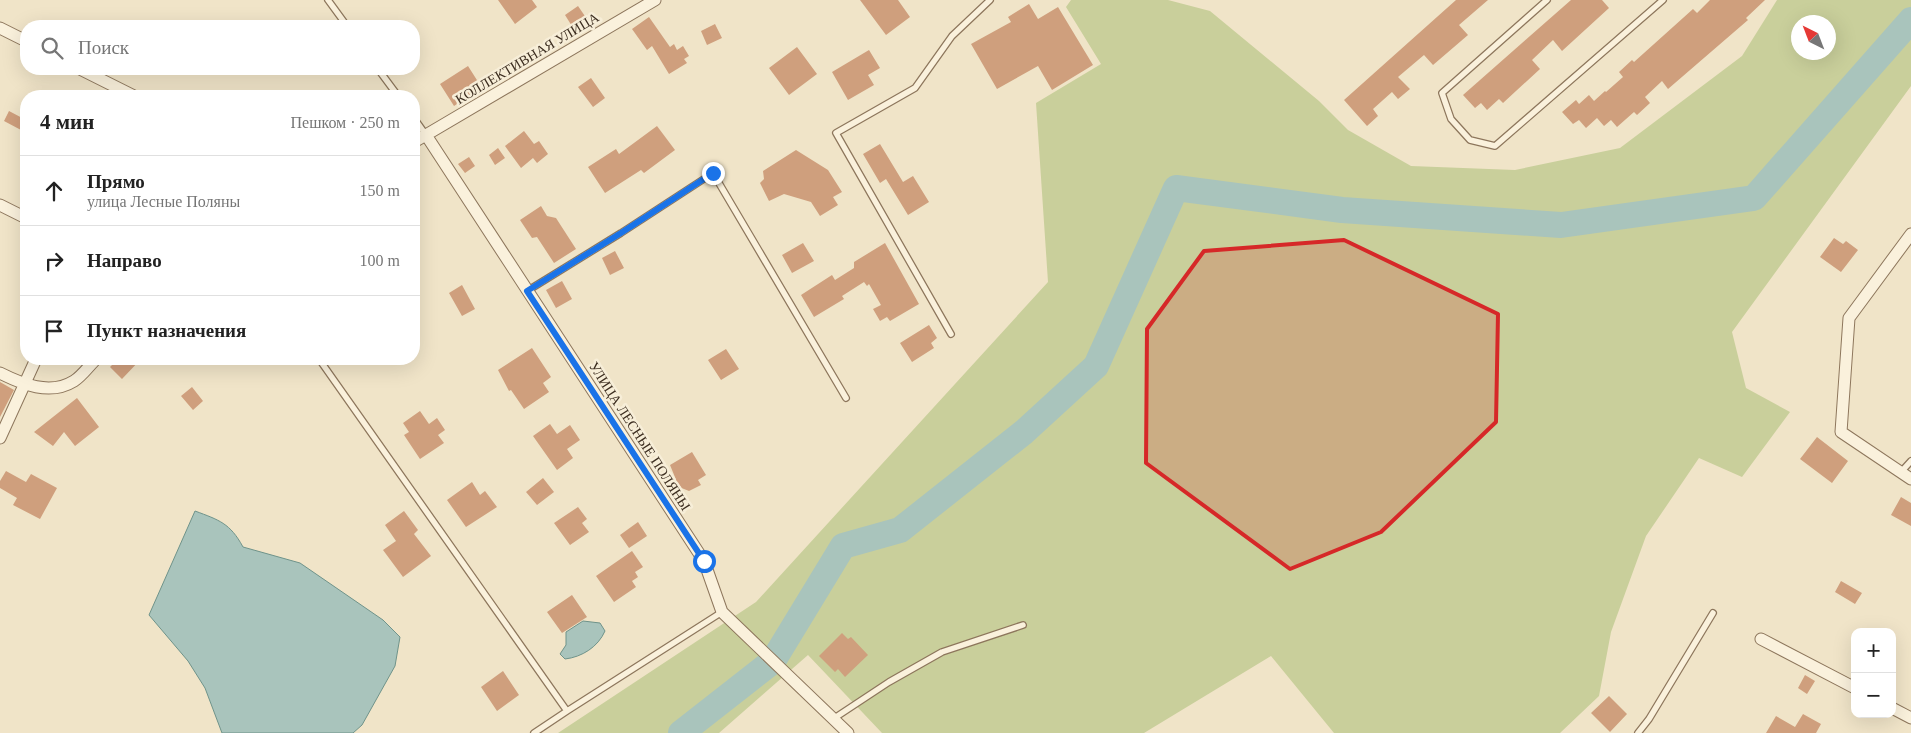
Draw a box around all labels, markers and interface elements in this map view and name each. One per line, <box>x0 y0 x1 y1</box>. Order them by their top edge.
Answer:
street label: КОЛЛЕКТИВНАЯ УЛИЦА <box>453 9 602 107</box>
north arrow <box>1791 15 1836 60</box>
search box <box>20 20 420 75</box>
icon: search <box>38 34 66 62</box>
text: Поиск <box>78 37 129 58</box>
text: 4 мин <box>40 110 94 134</box>
text: Пешком · 250 m <box>290 114 400 131</box>
route end <box>702 162 725 185</box>
text: Прямо <box>87 171 145 192</box>
icon: ahead <box>40 177 68 205</box>
text: 150 m <box>360 182 400 199</box>
text: улица Лесные Поляны <box>87 193 240 210</box>
icon: right <box>40 247 68 275</box>
text: Направо <box>87 250 162 271</box>
text: 100 m <box>360 252 400 269</box>
icon: arrive <box>40 317 68 345</box>
text: Пункт назначения <box>87 320 246 341</box>
street label: УЛИЦА ЛЕСНЫЕ ПОЛЯНЫ <box>586 359 693 513</box>
route start <box>693 550 716 573</box>
map controls <box>1851 628 1896 718</box>
button: + <box>1851 628 1896 673</box>
button: − <box>1851 673 1896 718</box>

